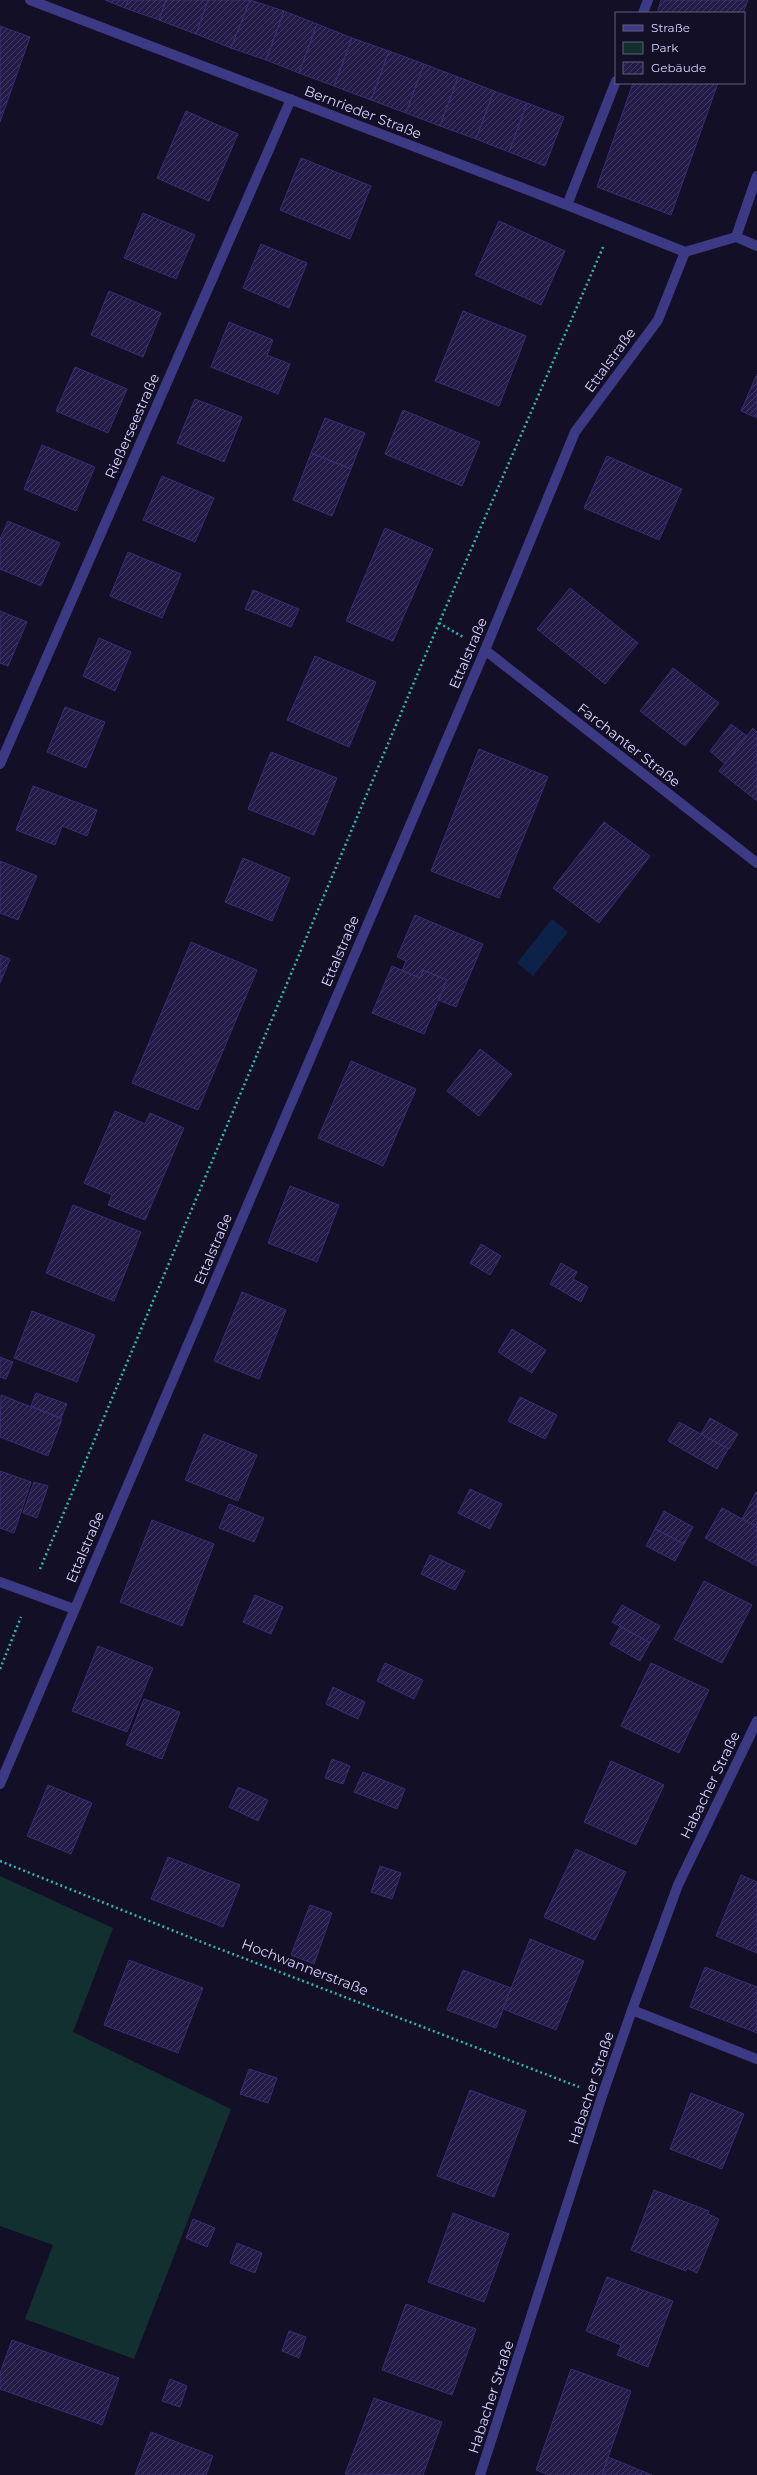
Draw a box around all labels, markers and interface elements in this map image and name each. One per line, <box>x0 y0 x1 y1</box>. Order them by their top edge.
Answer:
legend <box>615 12 745 84</box>
text: Straße <box>651 20 690 35</box>
text: Park <box>651 40 679 55</box>
text: Gebäude <box>651 60 706 75</box>
street label: Bernrieder Straße <box>302 81 424 143</box>
street label: Ettalstraße <box>580 324 640 396</box>
street label: Rießerseestraße <box>101 371 163 481</box>
street label: Ettalstraße <box>445 615 491 691</box>
street label: Farchanter Straße <box>574 699 684 791</box>
street label: Ettalstraße <box>317 913 363 989</box>
street label: Ettalstraße <box>190 1211 236 1287</box>
street label: Ettalstraße <box>62 1509 108 1585</box>
street label: Habacher Straße <box>676 1728 744 1842</box>
street label: Hochwannerstraße <box>239 1935 371 1999</box>
street label: Habacher Straße <box>564 2029 618 2147</box>
street label: Habacher Straße <box>464 2338 518 2456</box>

